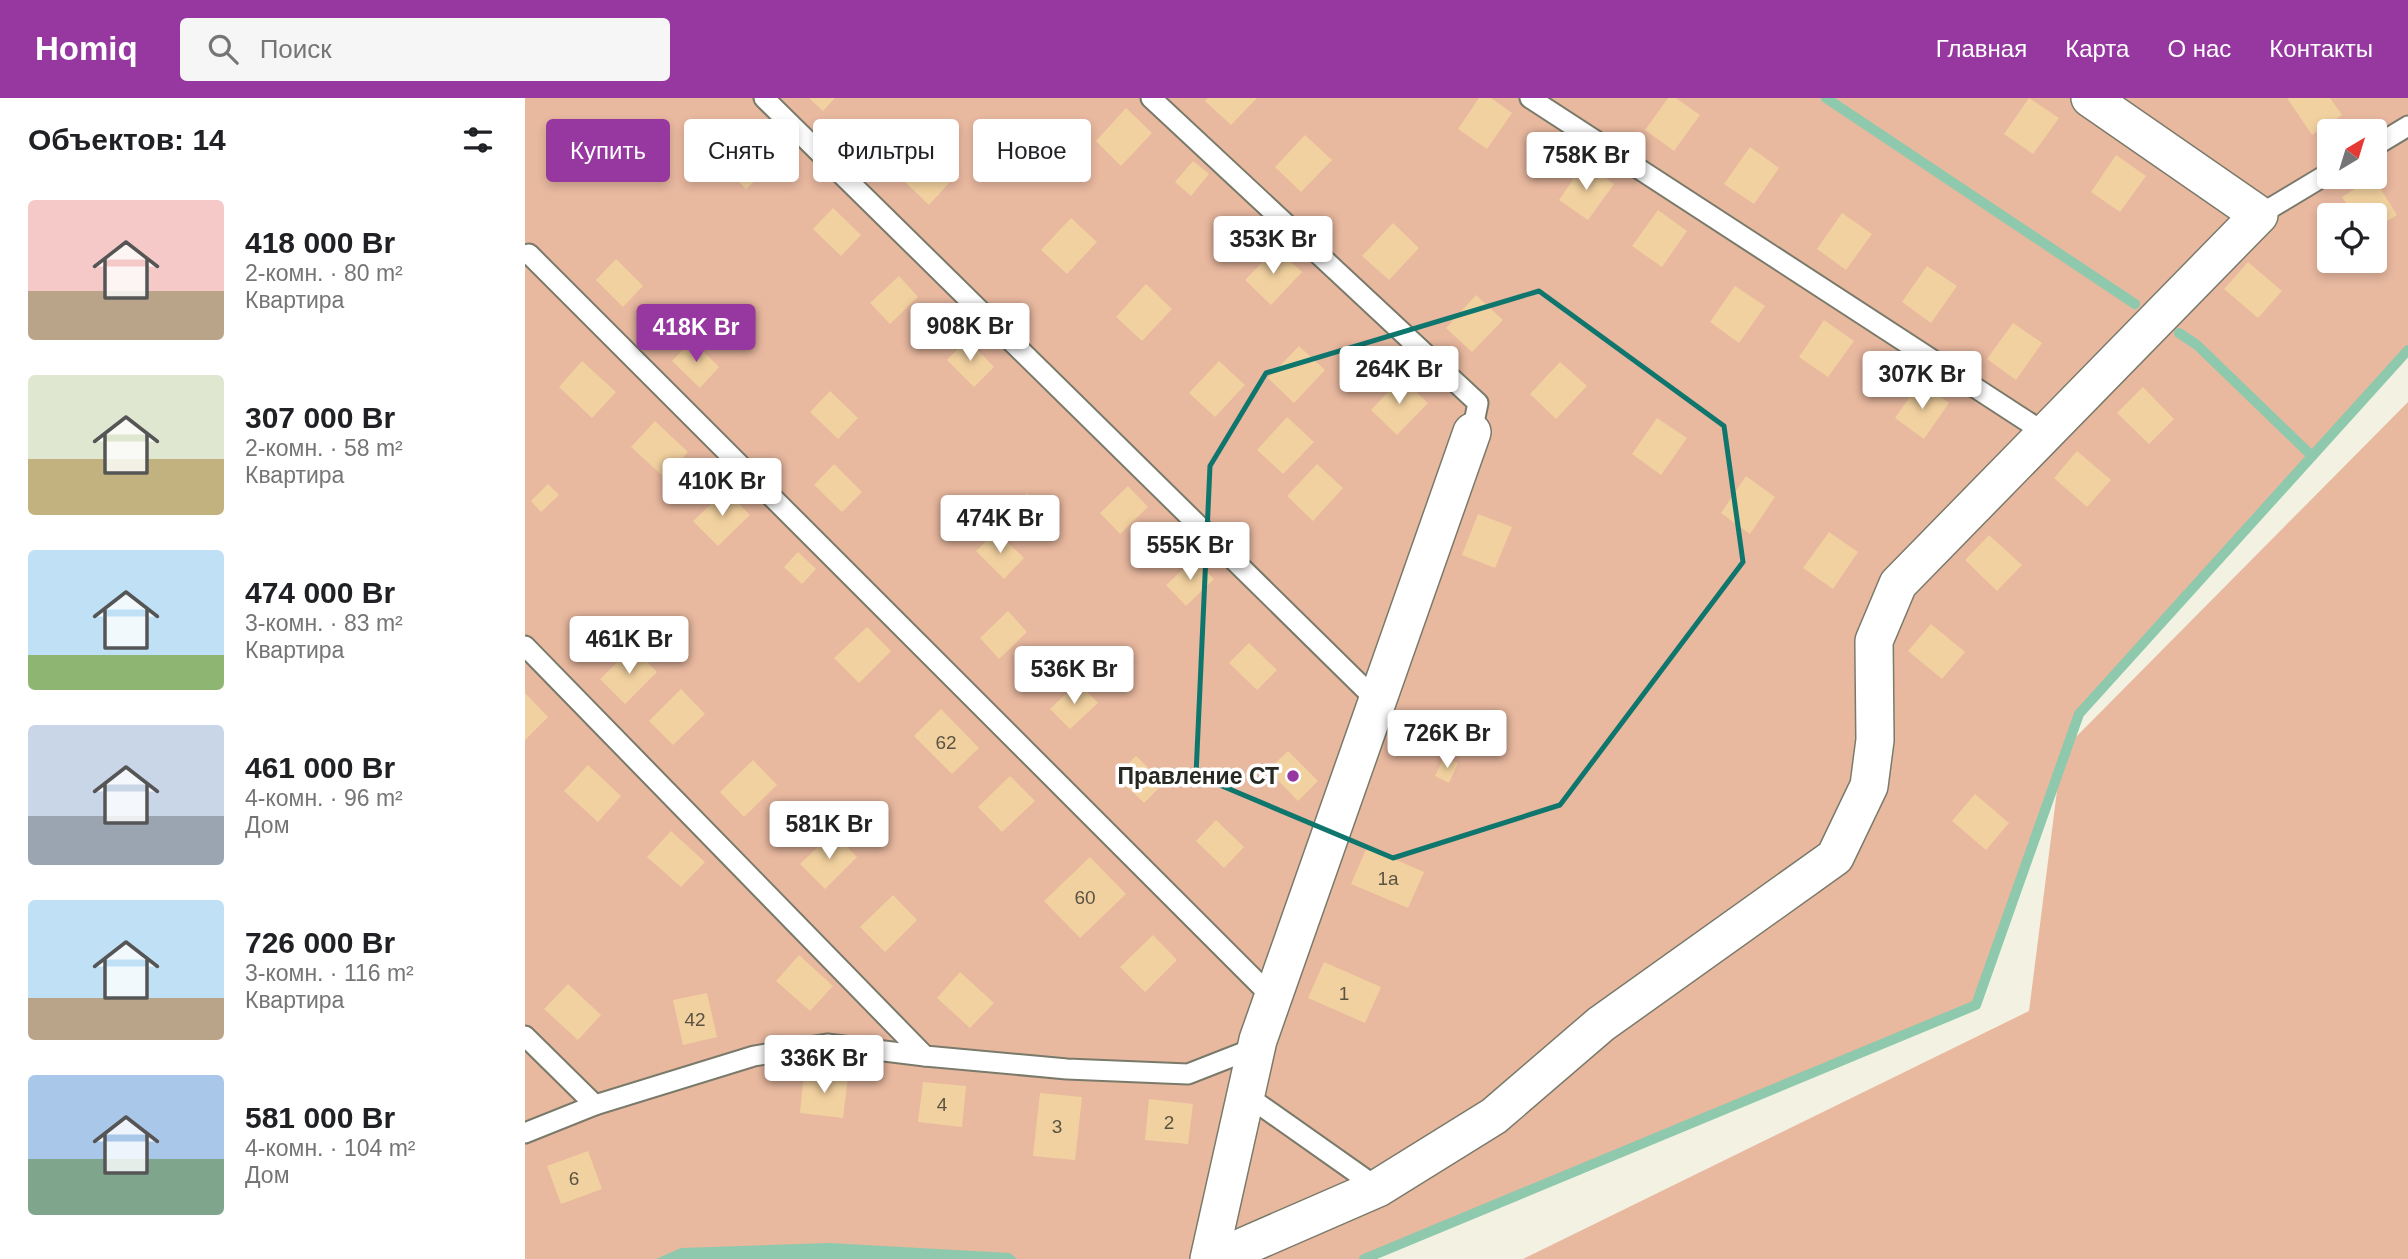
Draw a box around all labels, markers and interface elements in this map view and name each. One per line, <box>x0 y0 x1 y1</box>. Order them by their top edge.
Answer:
search box <box>180 18 670 81</box>
text: Homiq <box>35 30 138 67</box>
icon: search <box>204 30 242 68</box>
text: Поиск <box>260 34 332 64</box>
text: Главная <box>1936 35 2027 62</box>
text: Карта <box>2065 35 2129 62</box>
text: О нас <box>2167 35 2231 62</box>
text: Контакты <box>2269 35 2373 62</box>
chip: Купить <box>546 119 670 182</box>
chip: Снять <box>684 119 799 182</box>
chip: Фильтры <box>813 119 959 182</box>
chip: Новое <box>973 119 1091 182</box>
north arrow <box>2317 119 2387 189</box>
map controls <box>2317 119 2387 273</box>
icon: filters <box>459 121 497 159</box>
text: Объектов: 14 <box>28 123 226 156</box>
pin: 758K Br <box>1521 132 1651 192</box>
text: 758K Br <box>1543 142 1629 168</box>
button: locate <box>2317 203 2387 273</box>
pin: 353K Br <box>1208 216 1338 276</box>
text: 418 000 Br <box>245 226 395 259</box>
text: 353K Br <box>1230 226 1316 252</box>
icon: home <box>84 228 168 312</box>
text: 2-комн. · 80 m² <box>245 260 403 286</box>
text: Квартира <box>245 287 344 313</box>
pin: 908K Br <box>905 303 1035 363</box>
pin: 418K Br <box>631 304 761 364</box>
text: 908K Br <box>927 313 1013 339</box>
text: 418K Br <box>653 314 739 340</box>
pin: 264K Br <box>1334 346 1464 406</box>
pin: 307K Br <box>1857 352 1987 411</box>
text: 264K Br <box>1356 356 1442 382</box>
text: 307K Br <box>1879 361 1965 387</box>
text: 307 000 Br <box>245 401 395 434</box>
icon: home <box>84 403 168 487</box>
text: 2-комн. · 58 m² <box>245 435 403 461</box>
pin: 410K Br <box>657 458 787 518</box>
text: Квартира <box>245 462 344 488</box>
text: 410K Br <box>679 468 765 494</box>
pin: 474K Br <box>935 496 1065 555</box>
text: 474K Br <box>957 505 1043 531</box>
pin: 555K Br <box>1125 522 1255 582</box>
text: 555K Br <box>1147 532 1233 558</box>
text: 474 000 Br <box>245 576 395 609</box>
icon: home <box>84 578 168 662</box>
text: 3-комн. · 83 m² <box>245 610 403 636</box>
pin: 461K Br <box>564 616 694 676</box>
text: 461K Br <box>586 626 672 652</box>
text: Квартира <box>245 637 344 663</box>
pin: 536K Br <box>1009 646 1139 706</box>
text: 536K Br <box>1031 656 1117 682</box>
pin: 726K Br <box>1382 710 1512 770</box>
text: 726K Br <box>1404 720 1490 746</box>
house number: 62 <box>935 732 957 753</box>
text: 461 000 Br <box>245 751 395 784</box>
icon: home <box>84 753 168 837</box>
place label: Правление СТ <box>1117 763 1279 789</box>
marker: Правление СТ <box>1285 768 1301 784</box>
text: 4-комн. · 96 m² <box>245 785 403 811</box>
pin: 581K Br <box>764 802 894 861</box>
text: 581K Br <box>786 811 872 837</box>
text: Дом <box>245 812 289 838</box>
house number: 1а <box>1377 868 1399 889</box>
house number: 60 <box>1074 887 1096 908</box>
text: 726 000 Br <box>245 926 395 959</box>
icon: home <box>84 928 168 1012</box>
text: 3-комн. · 116 m² <box>245 960 414 986</box>
house number: 1 <box>1339 983 1349 1004</box>
text: Квартира <box>245 987 344 1013</box>
house number: 42 <box>684 1009 706 1030</box>
pin: 336K Br <box>759 1035 889 1095</box>
text: 336K Br <box>781 1045 867 1071</box>
house number: 4 <box>937 1094 948 1115</box>
text: 581 000 Br <box>245 1101 395 1134</box>
icon: home <box>84 1103 168 1187</box>
house number: 2 <box>1164 1112 1174 1133</box>
house number: 3 <box>1052 1116 1062 1137</box>
text: 4-комн. · 104 m² <box>245 1135 416 1161</box>
text: Дом <box>245 1162 289 1188</box>
house number: 6 <box>569 1168 579 1189</box>

